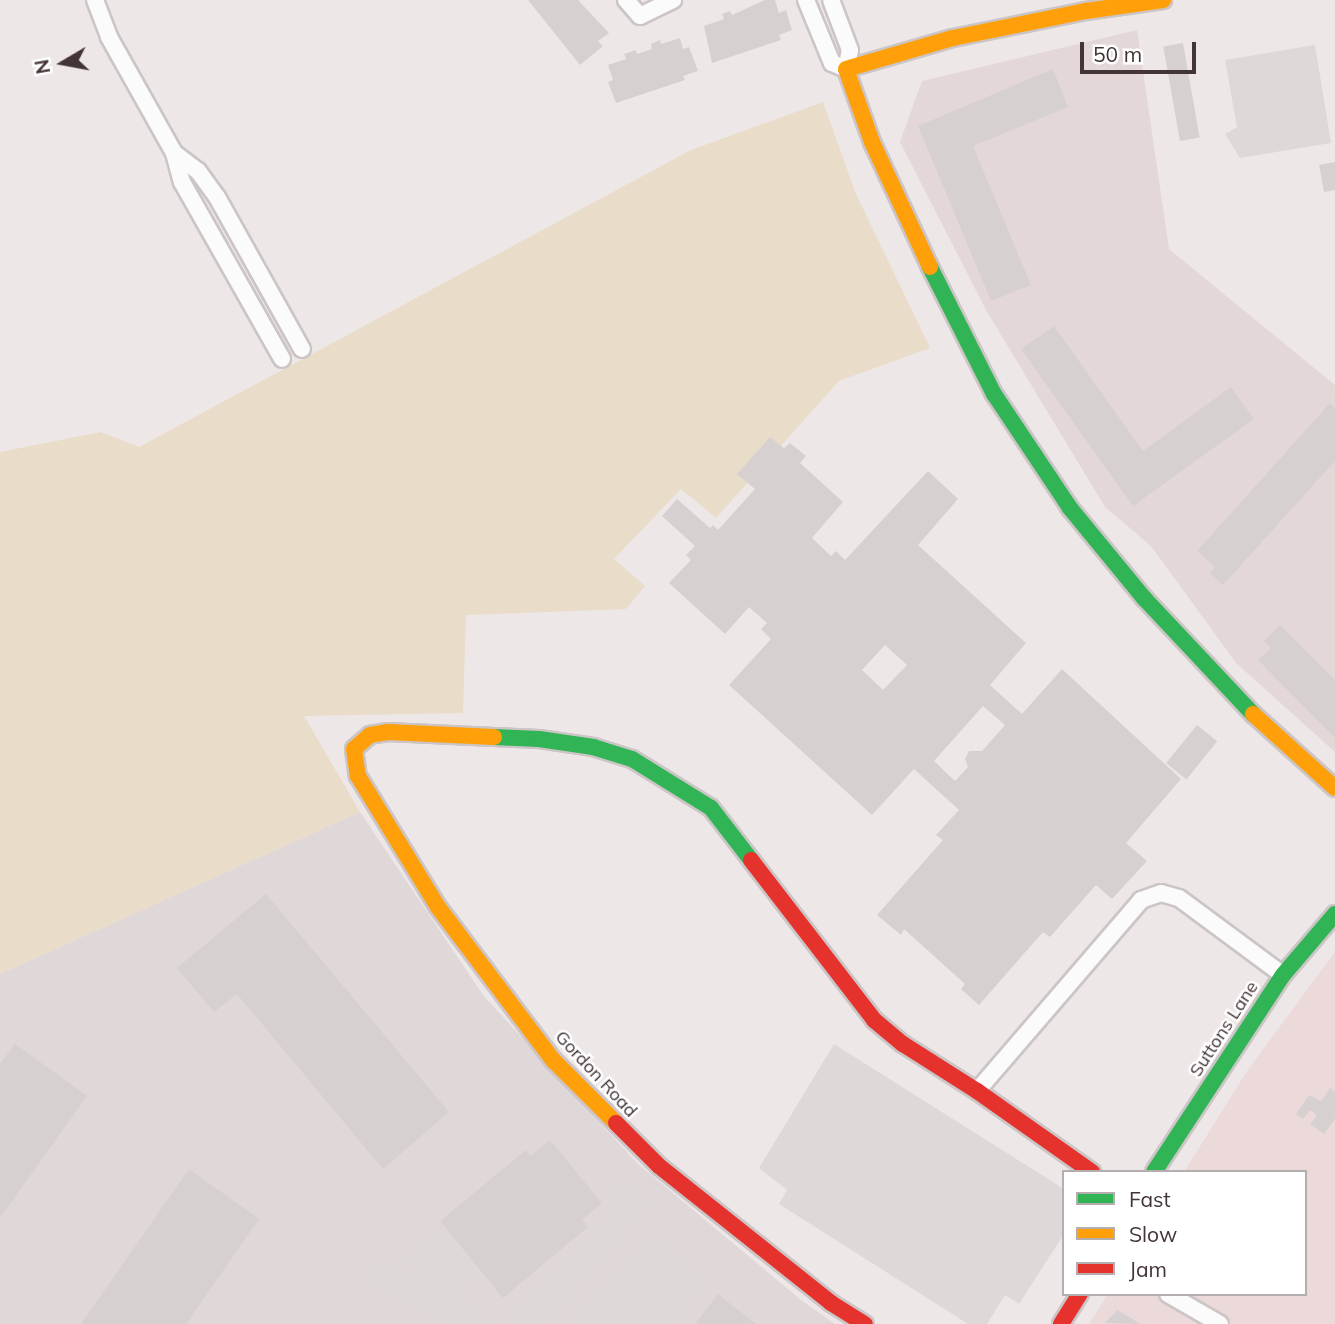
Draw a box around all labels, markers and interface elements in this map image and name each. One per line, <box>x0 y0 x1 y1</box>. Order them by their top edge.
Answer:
north arrow <box>28 28 98 98</box>
scale bar <box>1083 28 1198 72</box>
text: 50 m <box>1093 41 1142 67</box>
text: N <box>29 57 55 76</box>
street label: Suttons Lane <box>1185 977 1263 1081</box>
street label: Gordon Road <box>550 1026 642 1122</box>
legend <box>1062 1170 1307 1296</box>
text: Fast <box>1129 1186 1171 1212</box>
text: Slow <box>1129 1221 1177 1247</box>
text: Jam <box>1129 1256 1167 1282</box>

